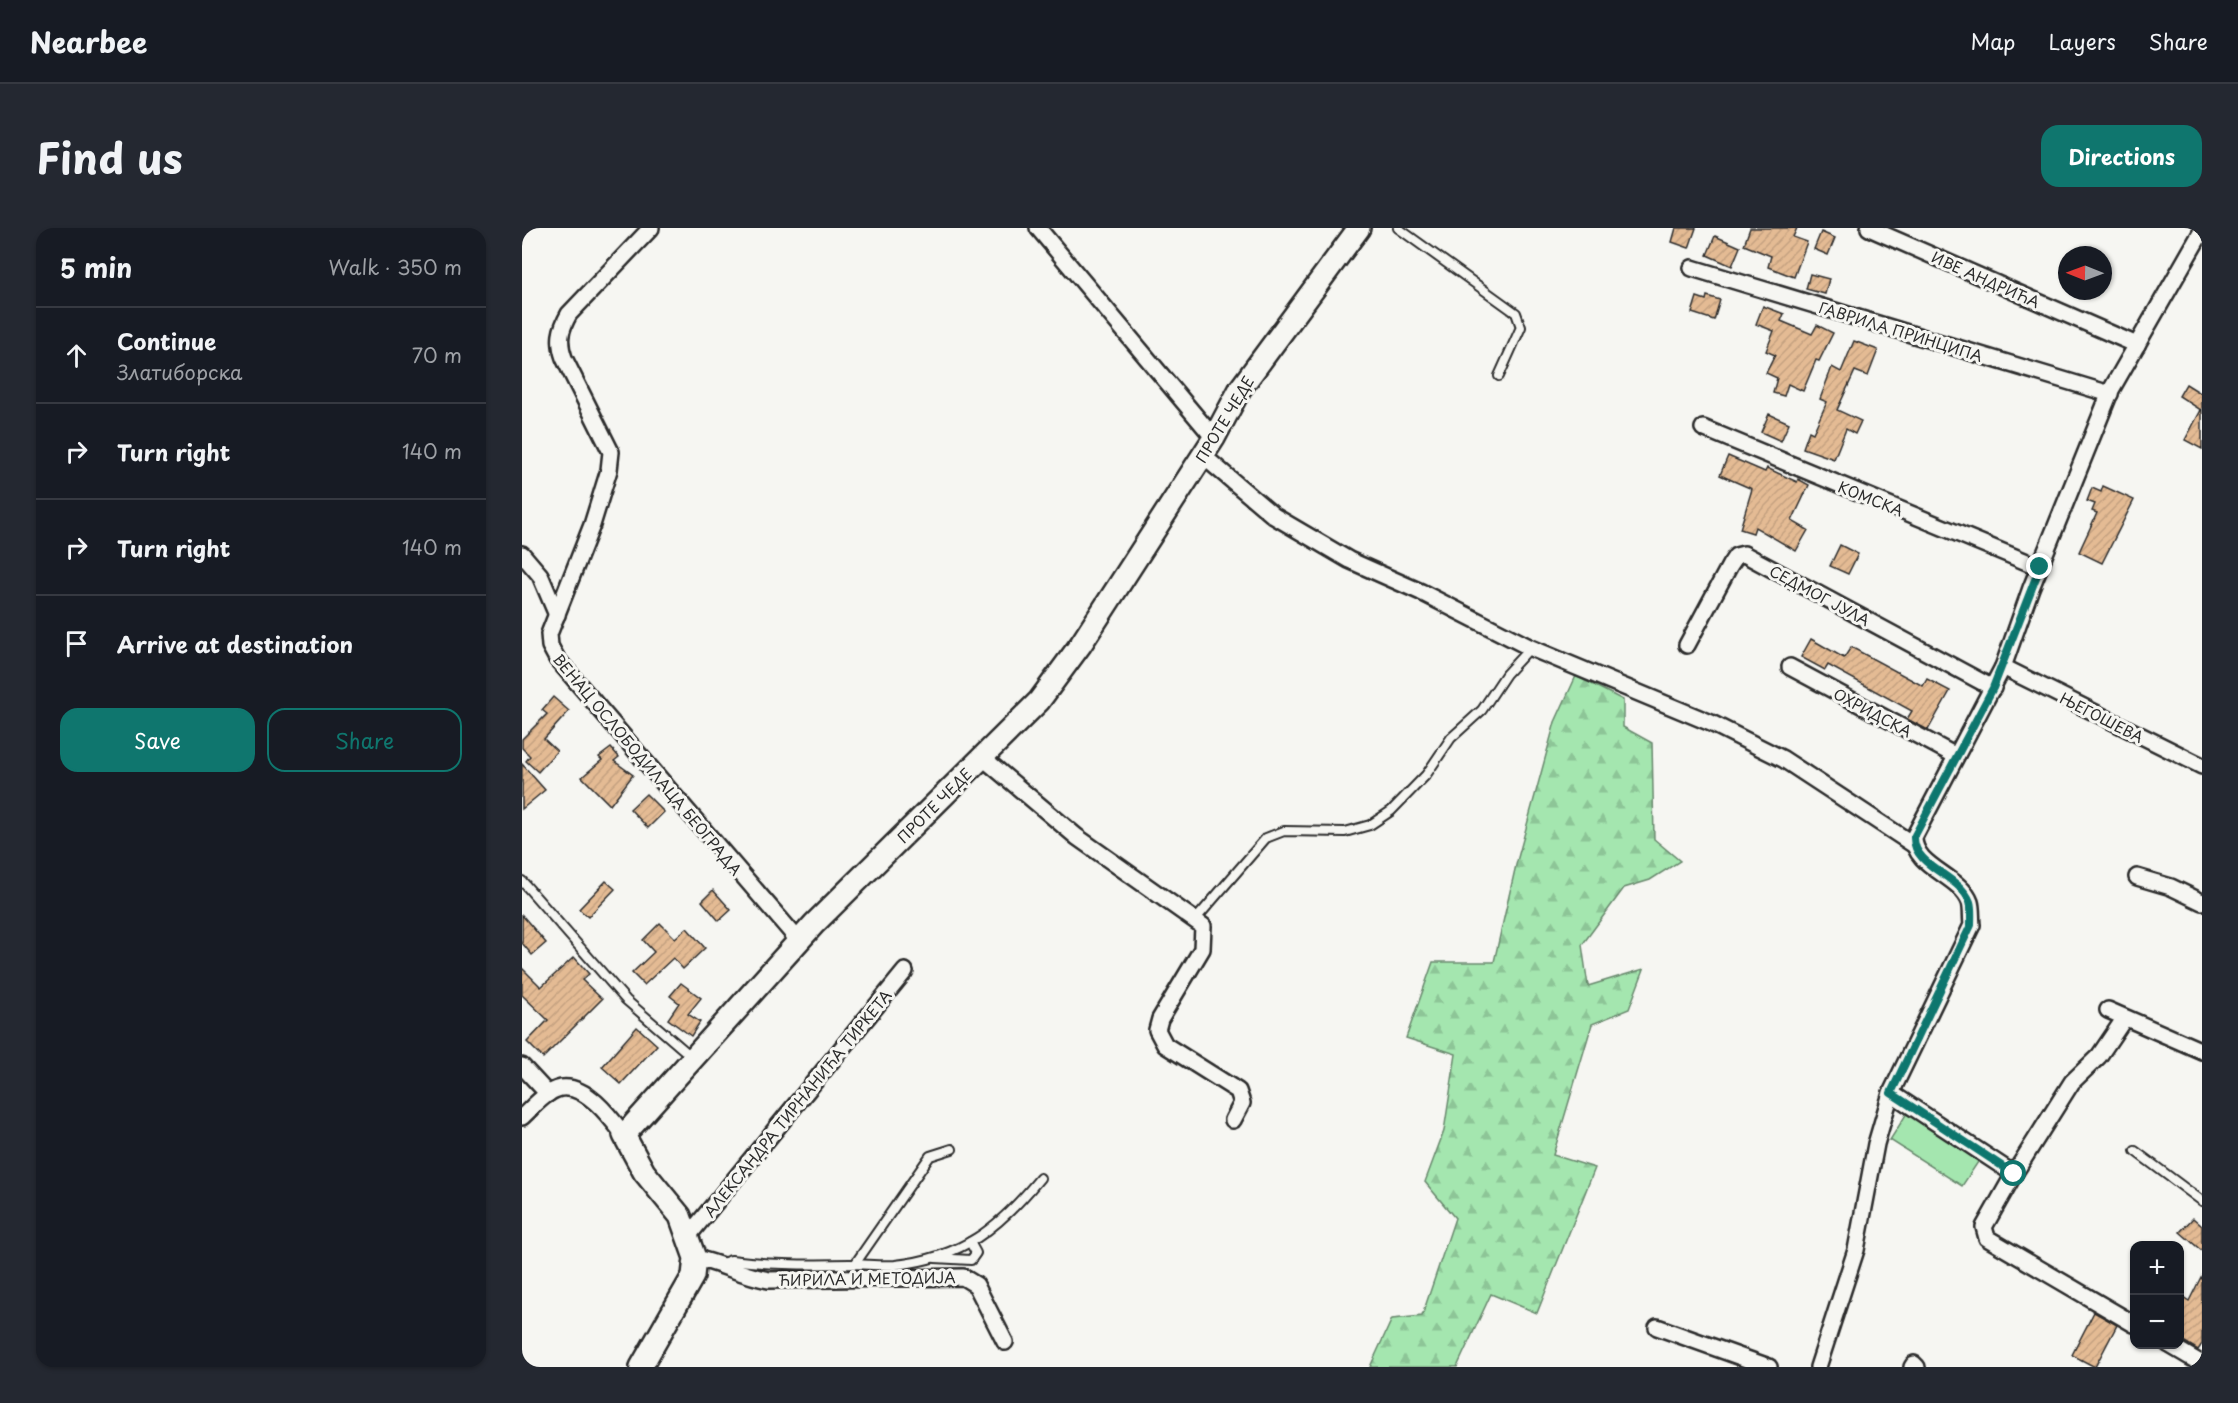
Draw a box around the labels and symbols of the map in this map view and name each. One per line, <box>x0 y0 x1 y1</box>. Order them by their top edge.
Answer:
street label: ИВЕ АНДРИЋА <box>1928 245 2044 313</box>
north arrow <box>2058 246 2112 300</box>
street label: ГАВРИЛА ПРИНЦИПА <box>1816 295 1986 367</box>
street label: ПРОТЕ ЧЕДЕ <box>1189 371 1259 467</box>
street label: КОМСКА <box>1835 474 1907 522</box>
route end <box>2026 553 2052 579</box>
street label: СЕДМОГ ЈУЛА <box>1766 559 1874 631</box>
street label: ВЕНАЦ ОСЛОБОДИЛАЦА БЕОГРАДА <box>548 648 748 880</box>
street label: ОХРИДСКА <box>1830 682 1916 742</box>
street label: ЊЕГОШЕВА <box>2056 686 2148 748</box>
street label: ПРОТЕ ЧЕДЕ <box>891 762 977 848</box>
street label: АЛЕКСАНДРА ТИРНАНИЋА ТИРКЕТА <box>698 984 896 1222</box>
route start <box>2000 1160 2026 1186</box>
street label: ЋИРИЛА И МЕТОДИЈА <box>778 1265 956 1291</box>

